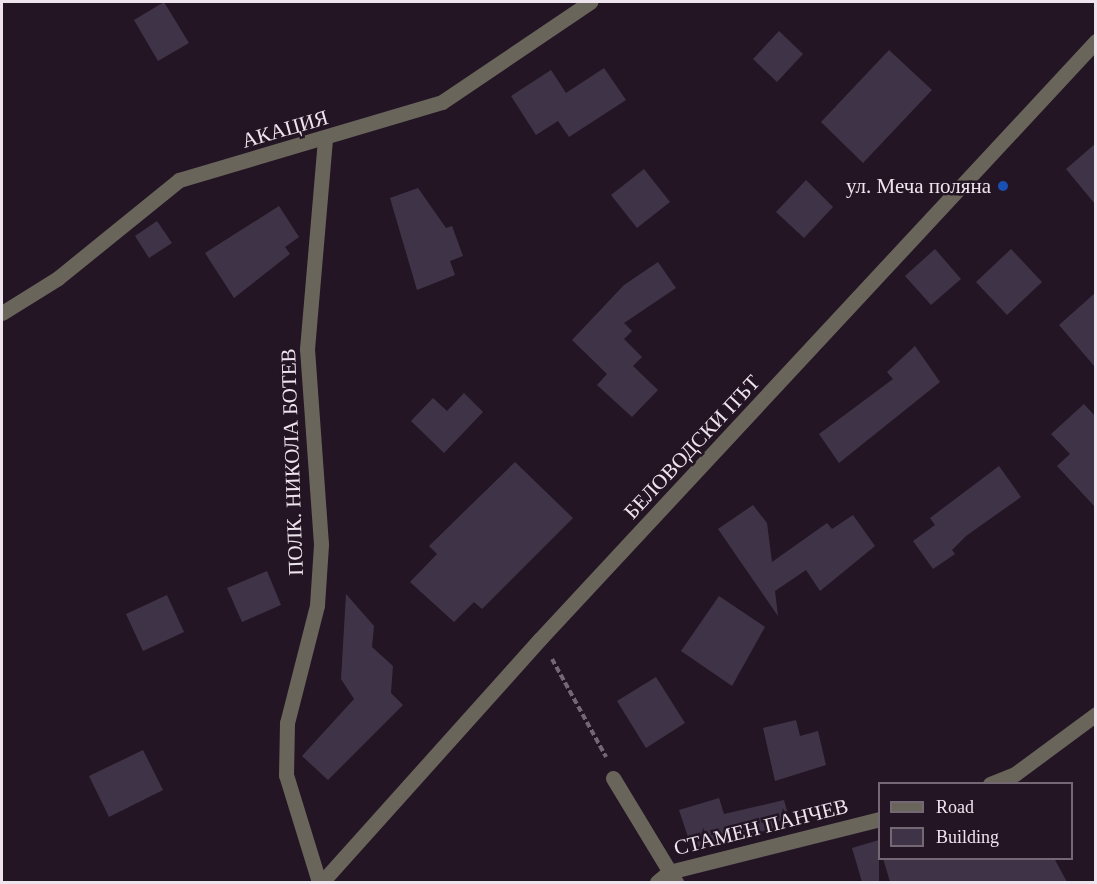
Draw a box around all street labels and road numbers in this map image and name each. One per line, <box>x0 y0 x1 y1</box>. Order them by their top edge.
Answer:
street label: АКАЦИЯ <box>239 105 331 153</box>
street label: ПОЛК. НИКОЛА БОТЕВ <box>275 348 309 576</box>
street label: БЕЛОВОДСКИ ПЪТ <box>619 370 765 524</box>
street label: СТАМЕН ПАНЧЕВ <box>671 793 851 861</box>

